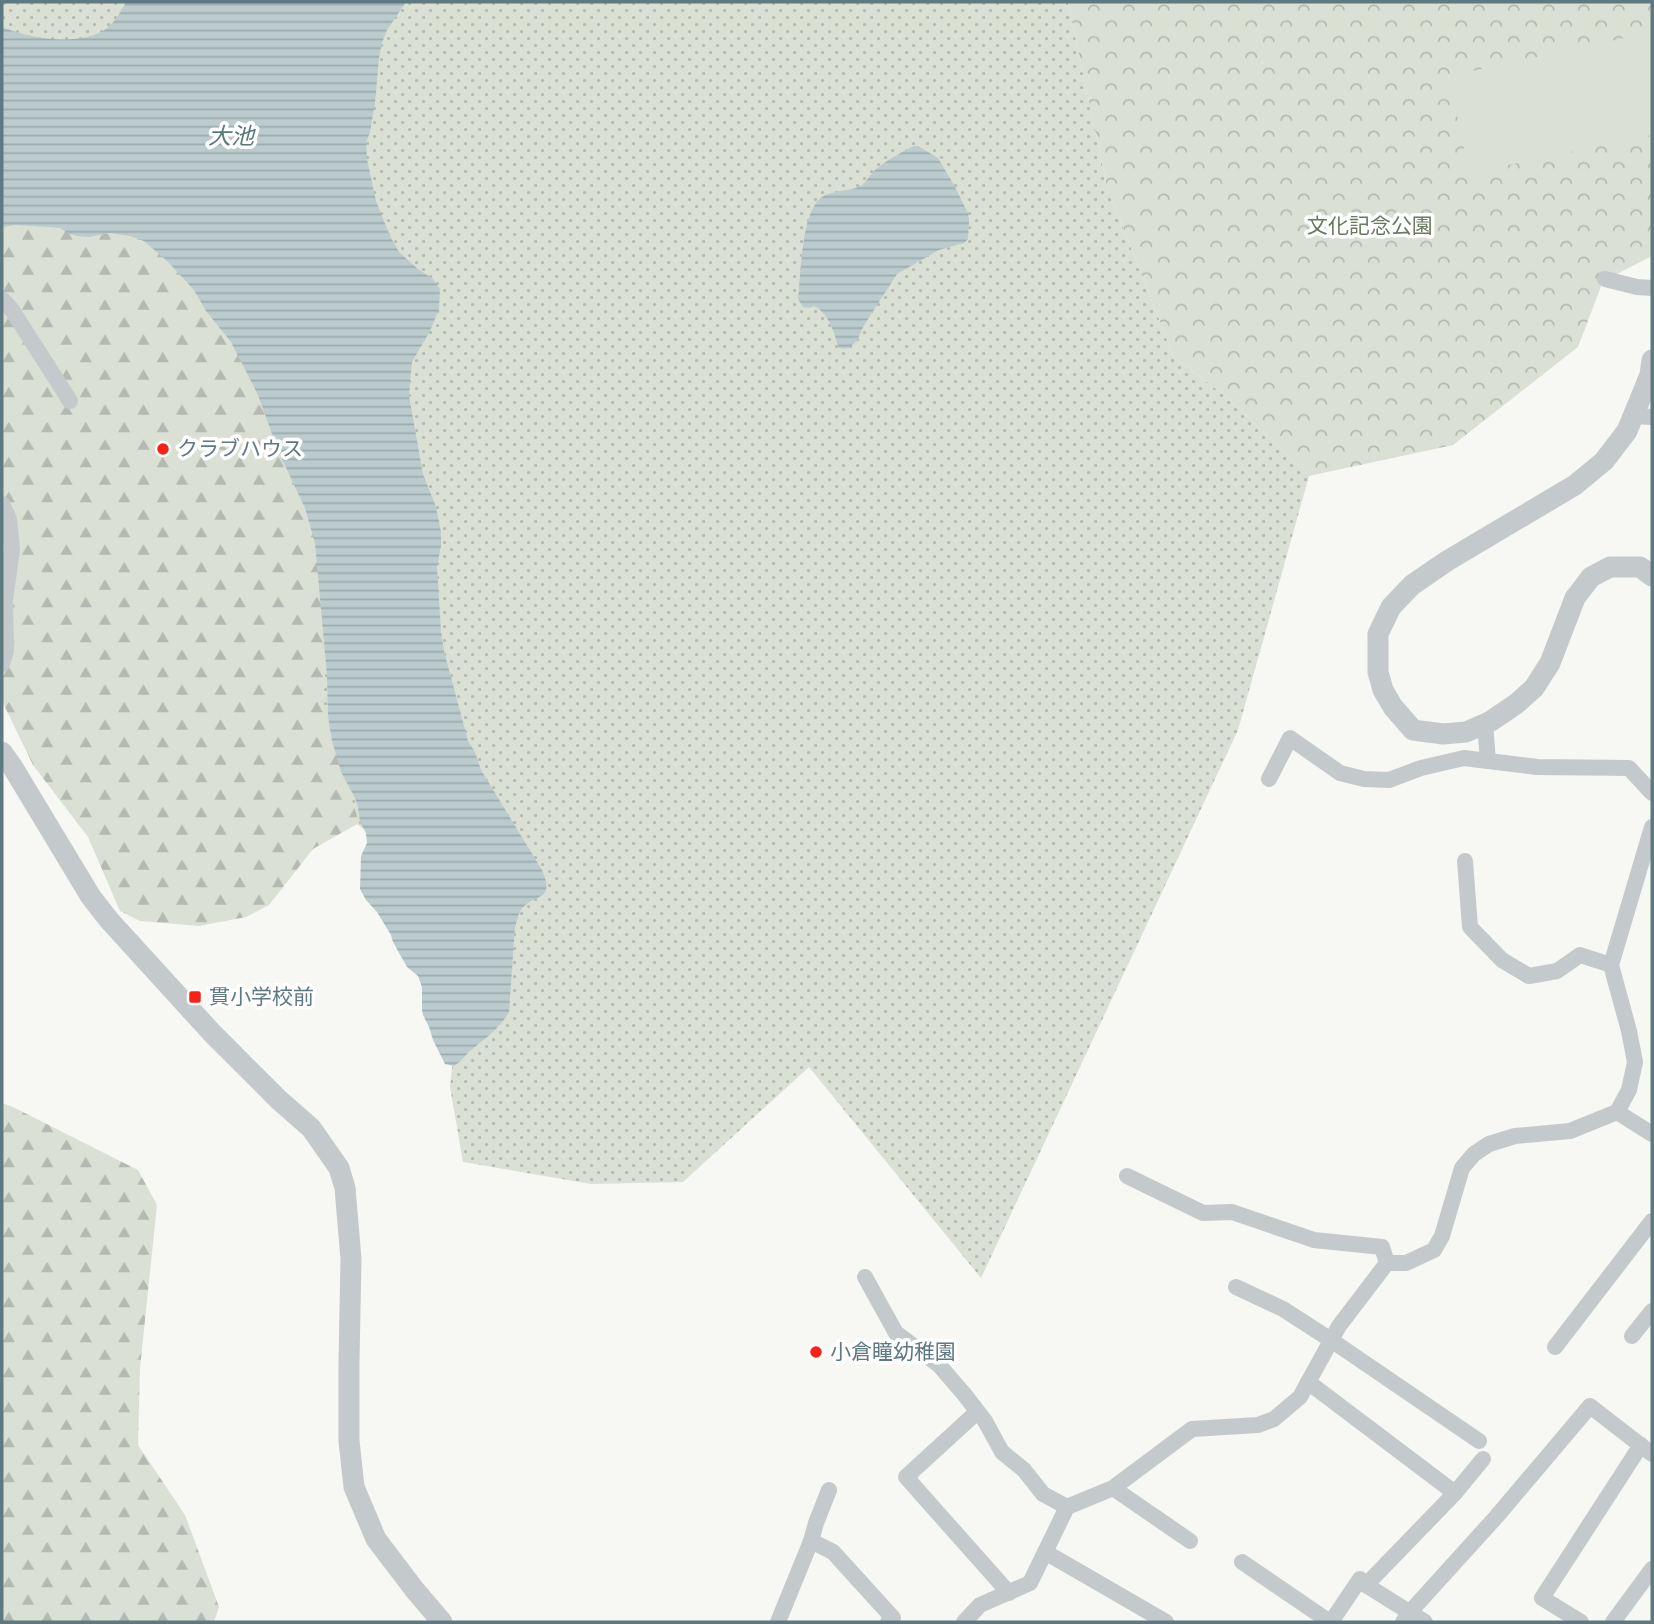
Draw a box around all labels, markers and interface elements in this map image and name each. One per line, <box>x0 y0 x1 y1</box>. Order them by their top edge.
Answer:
water label: 大池 <box>208 123 256 151</box>
park label: 文化記念公園 <box>1307 214 1433 239</box>
place label: クラブハウス <box>177 437 303 462</box>
marker: クラブハウス <box>155 441 171 457</box>
place label: 貫小学校前 <box>209 985 314 1010</box>
marker: 貫小学校前 <box>187 989 203 1005</box>
place label: 小倉瞳幼稚園 <box>830 1340 956 1365</box>
marker: 小倉瞳幼稚園 <box>808 1344 824 1360</box>

